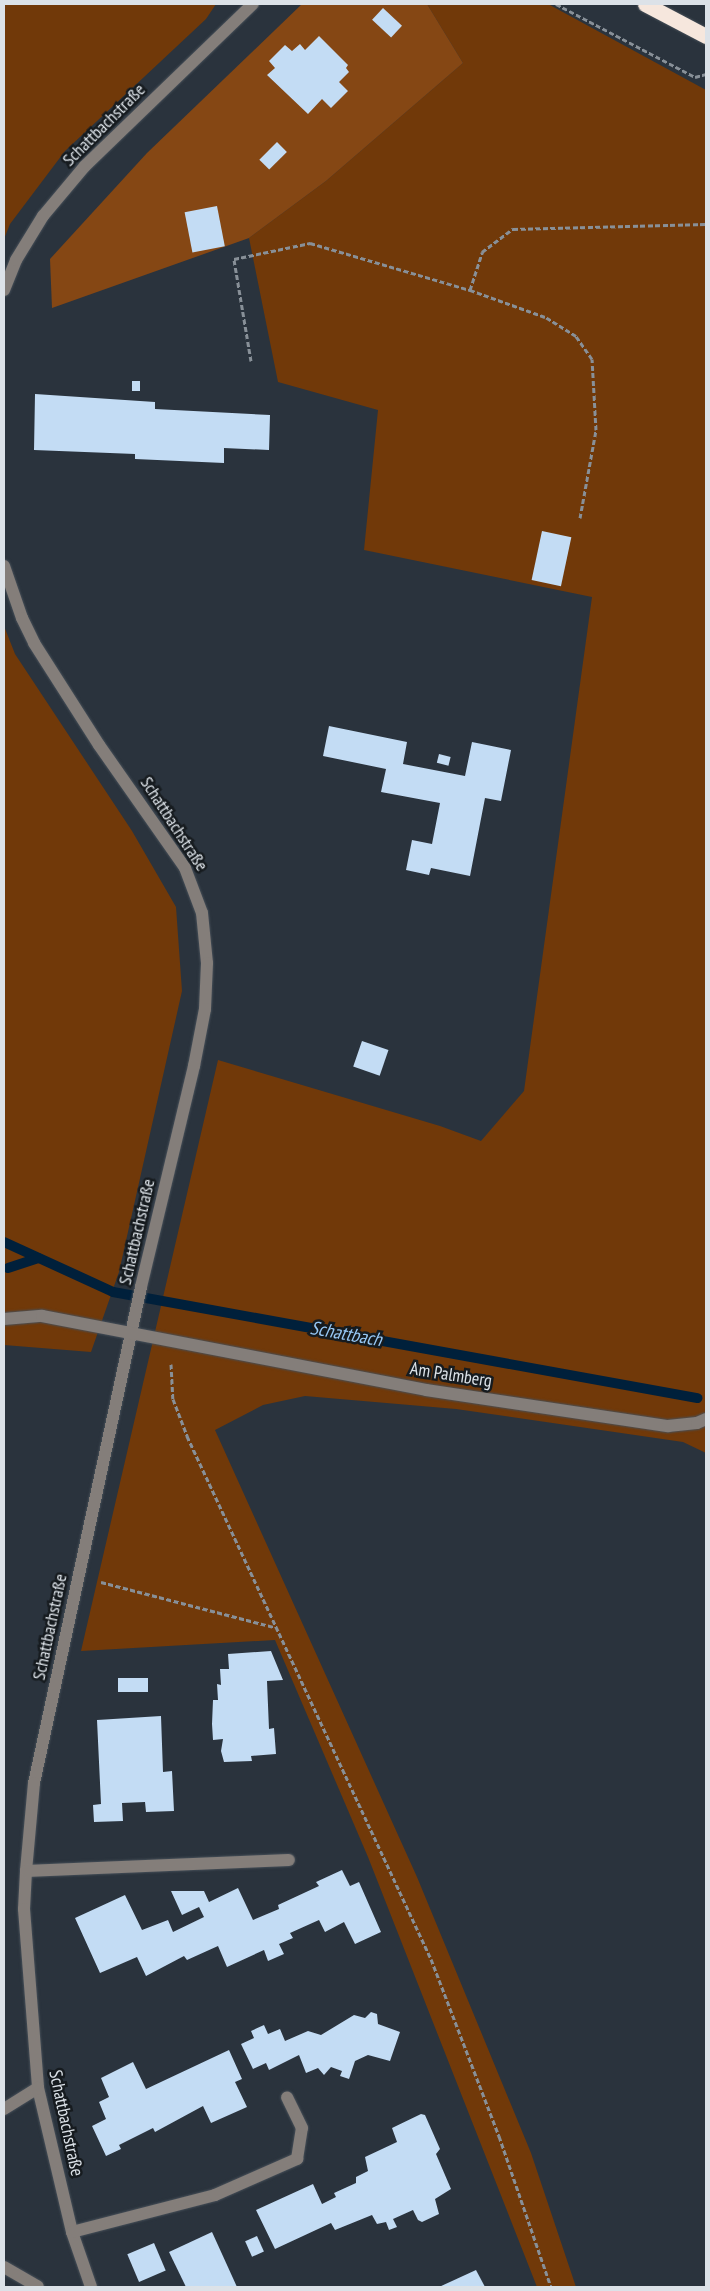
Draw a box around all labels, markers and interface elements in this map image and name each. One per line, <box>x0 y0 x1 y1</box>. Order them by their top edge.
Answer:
street label: Schattbachstraße <box>58 79 150 171</box>
street label: Schattbachstraße <box>136 773 212 875</box>
street label: Schattbachstraße <box>114 1177 160 1287</box>
water label: Schattbach <box>308 1316 384 1352</box>
street label: Am Palmberg <box>408 1358 494 1392</box>
street label: Schattbachstraße <box>28 1572 72 1682</box>
street label: Schattbachstraße <box>44 2068 88 2178</box>

